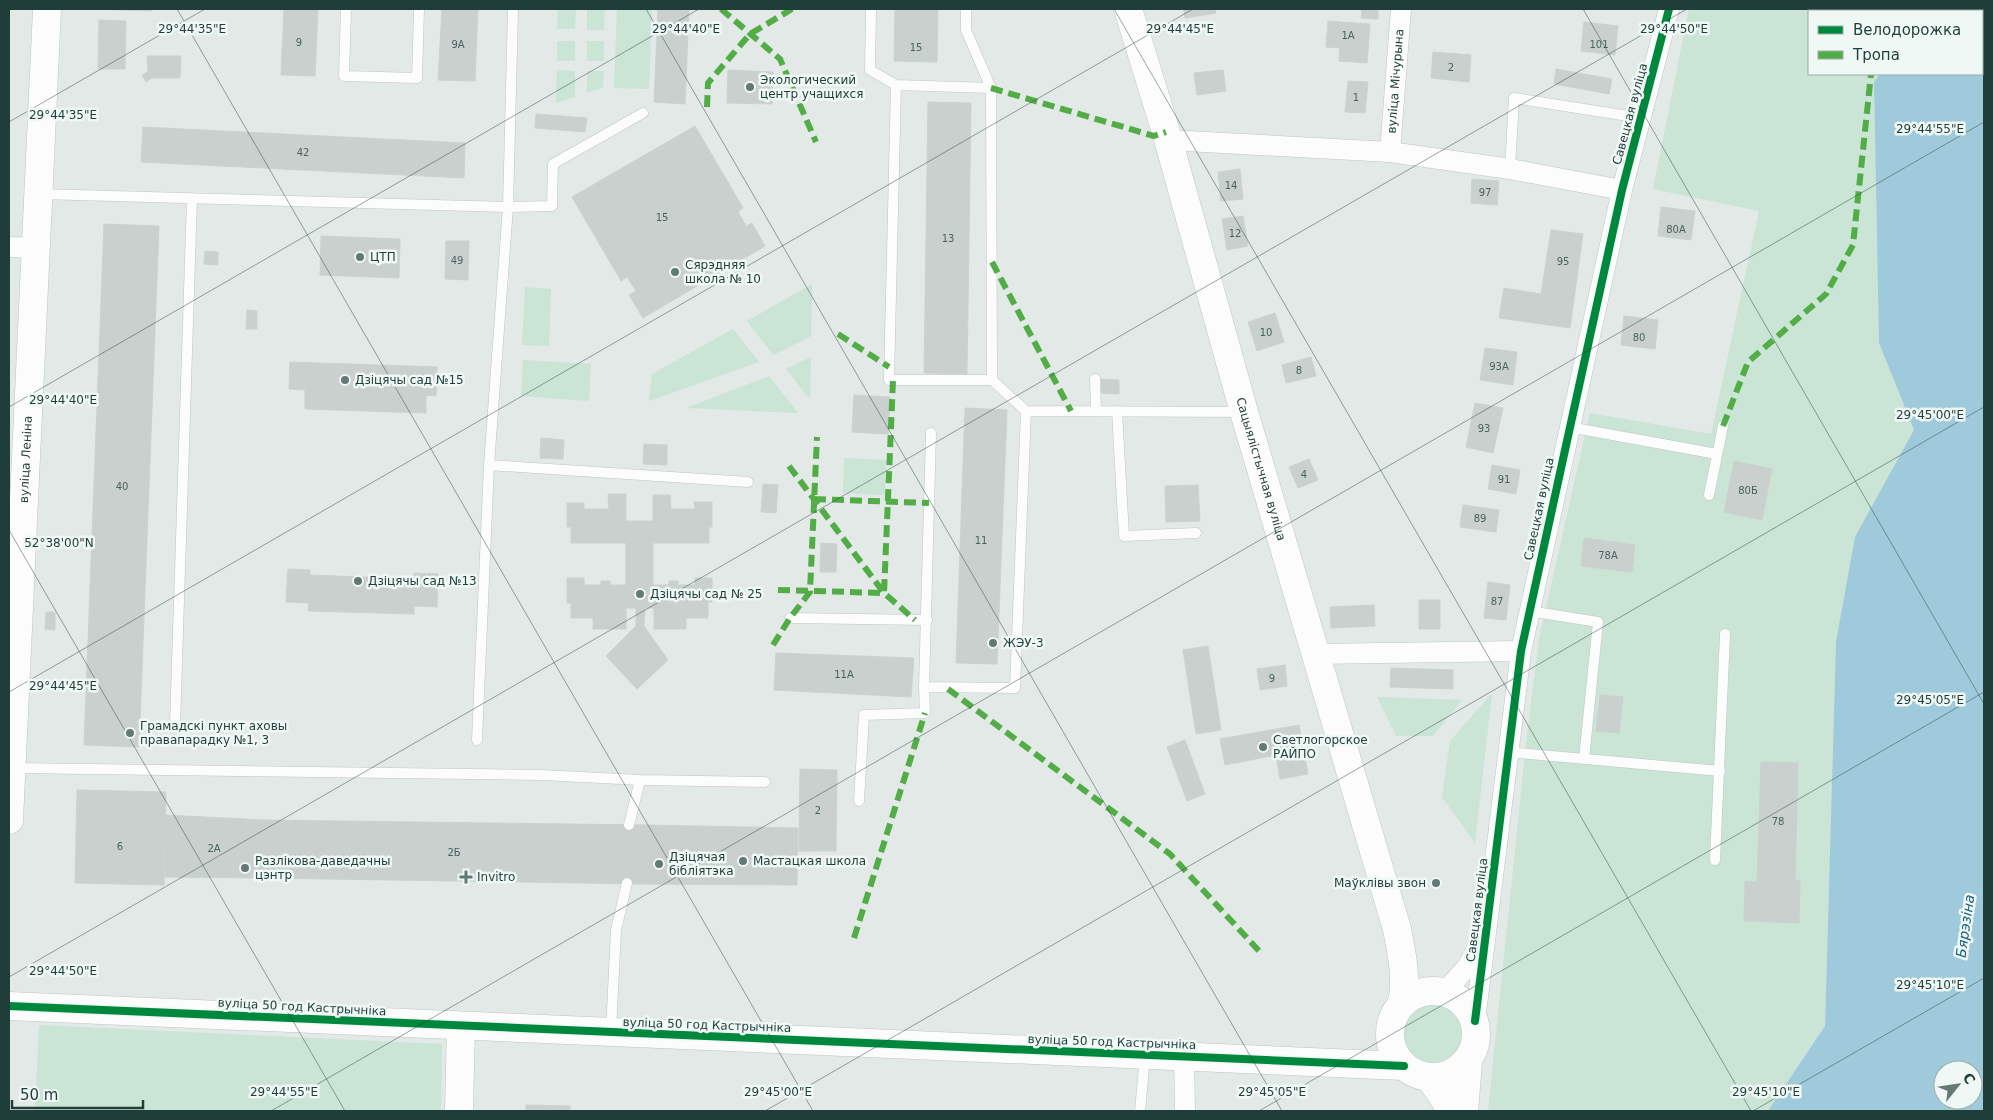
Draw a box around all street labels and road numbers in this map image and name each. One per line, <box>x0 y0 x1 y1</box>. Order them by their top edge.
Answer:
street label: вуліца Мічурына <box>1384 28 1406 134</box>
street label: Савецкая вуліца <box>1610 62 1650 166</box>
street label: Сацыялістычная вуліца <box>1233 396 1289 542</box>
street label: вуліца Леніна <box>17 415 35 503</box>
street label: Савецкая вуліца <box>1521 456 1557 562</box>
street label: Савецкая вуліца <box>1464 857 1490 963</box>
street label: вуліца 50 год Кастрычніка <box>217 996 387 1018</box>
street label: вуліца 50 год Кастрычніка <box>622 1015 792 1035</box>
street label: вуліца 50 год Кастрычніка <box>1027 1032 1197 1052</box>

